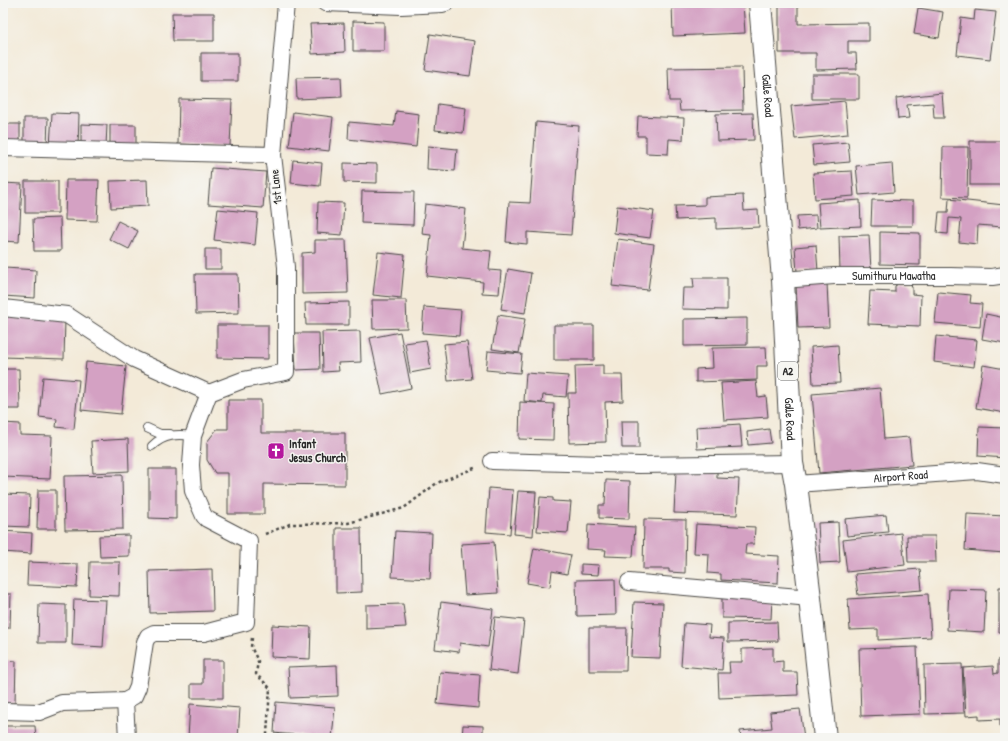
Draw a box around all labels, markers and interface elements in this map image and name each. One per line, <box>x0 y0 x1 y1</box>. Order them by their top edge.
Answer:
street label: Galle Road <box>758 74 778 118</box>
street label: 1st Lane <box>265 168 286 205</box>
street label: Sumithuru Mawatha <box>852 267 936 284</box>
road number: A2 <box>778 362 798 380</box>
street label: Galle Road <box>781 397 800 441</box>
place label: Infant Jesus Church <box>289 435 347 466</box>
church icon: Infant Jesus Church <box>266 441 286 461</box>
street label: Airport Road <box>873 466 929 486</box>

